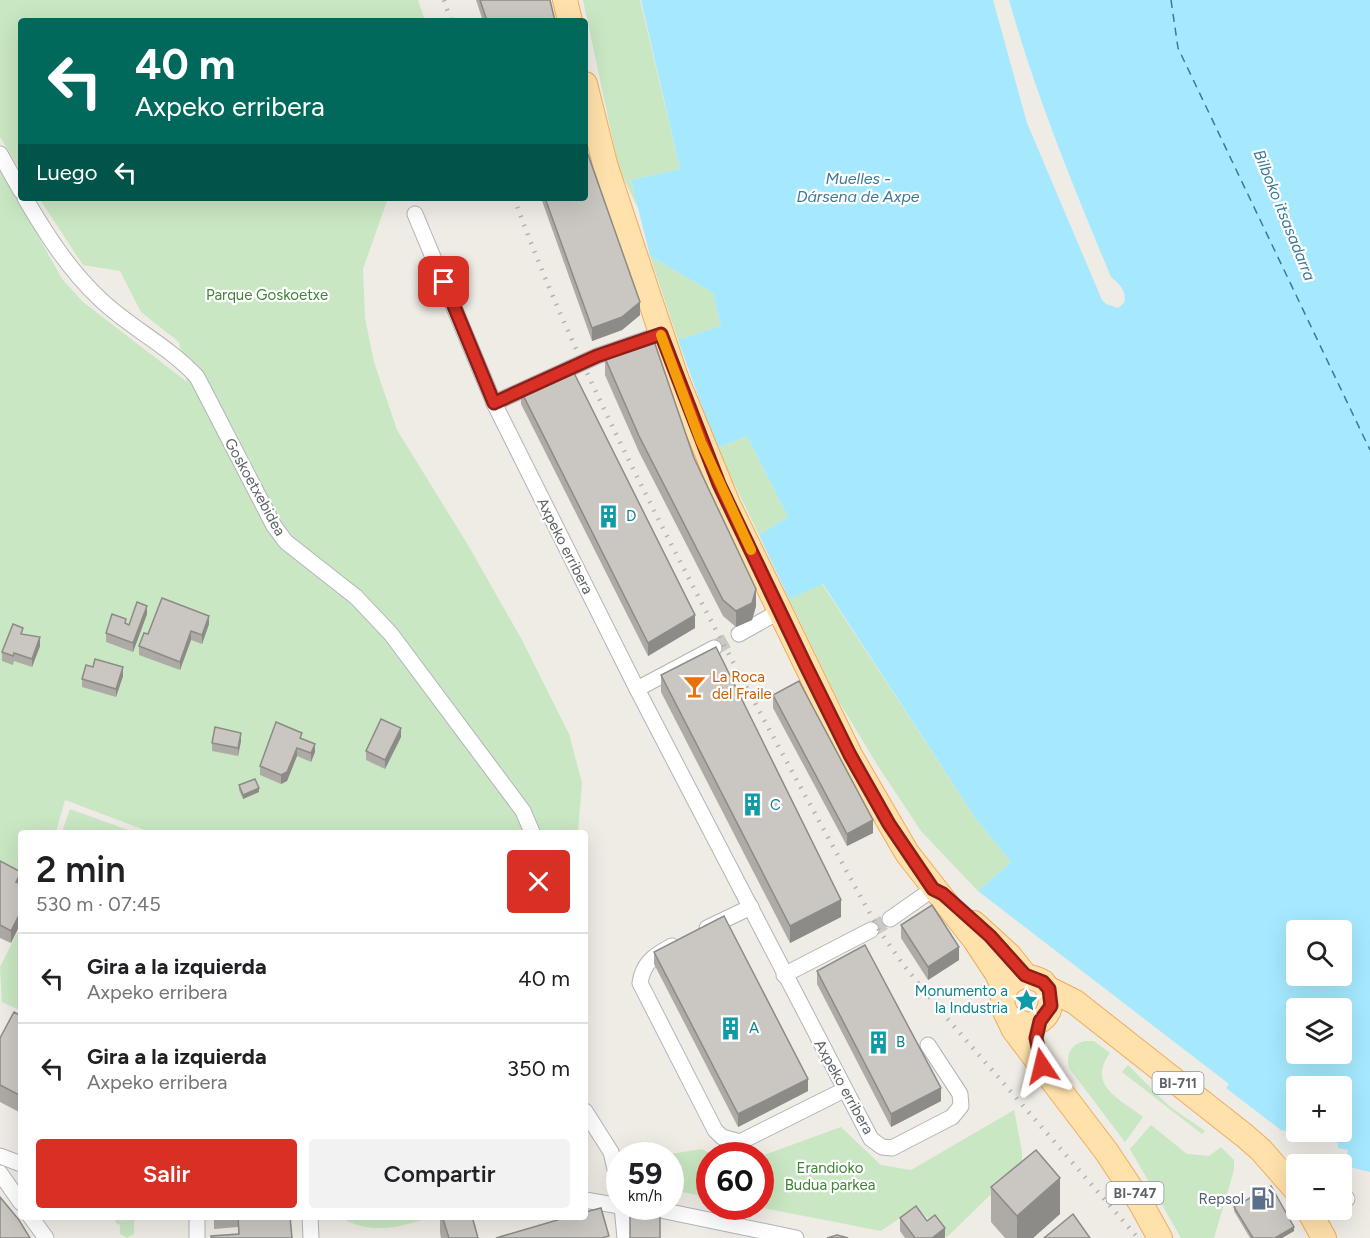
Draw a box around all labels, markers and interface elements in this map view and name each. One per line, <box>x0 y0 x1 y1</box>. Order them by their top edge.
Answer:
text: 40 m <box>135 39 235 90</box>
icon: left <box>36 42 114 120</box>
text: Axpeko erribera <box>135 90 325 123</box>
water label: Bilboko itsasadarra <box>1250 147 1319 283</box>
icon: left <box>109 156 142 189</box>
text: Luego <box>36 159 97 186</box>
water label: Muelles - Dársena de Axpe <box>796 169 920 206</box>
pin <box>418 256 469 307</box>
icon: arrive <box>427 265 460 298</box>
park label: Parque Goskoetxe <box>206 286 328 304</box>
street label: Goskoetxebidea <box>221 435 289 539</box>
street label: Axpeko erribera <box>533 495 597 597</box>
building icon: D <box>595 503 621 529</box>
place label: D <box>626 507 636 525</box>
place label: La Roca del Fraile <box>712 668 772 703</box>
bar icon: La Roca del Fraile <box>681 673 707 699</box>
building icon: C <box>739 792 765 818</box>
place label: C <box>770 796 781 814</box>
text: 2 min <box>36 848 126 891</box>
button: close <box>507 850 570 913</box>
text: 530 m · 07:45 <box>36 892 161 916</box>
map controls <box>1286 920 1352 1220</box>
button: search <box>1286 920 1352 986</box>
text: Gira a la izquierda <box>87 953 267 980</box>
icon: left <box>36 962 69 995</box>
text: 40 m <box>518 965 570 992</box>
text: Axpeko erribera <box>87 980 227 1004</box>
place label: Monumento a la Industria <box>915 982 1008 1017</box>
place icon: Monumento a la Industria <box>1013 987 1039 1013</box>
button: layers <box>1286 998 1352 1064</box>
building icon: A <box>718 1015 744 1041</box>
place label: A <box>749 1019 759 1037</box>
building icon: B <box>865 1029 891 1055</box>
place label: B <box>896 1033 905 1051</box>
position arrow <box>1010 1034 1074 1098</box>
street label: Axpeko erribera <box>811 1037 877 1137</box>
text: Gira a la izquierda <box>87 1043 267 1070</box>
icon: left <box>36 1052 69 1085</box>
text: 350 m <box>507 1055 570 1082</box>
text: Axpeko erribera <box>87 1070 227 1094</box>
road number: BI-711 <box>1152 1072 1204 1094</box>
button: + <box>1286 1076 1352 1142</box>
button: Salir <box>36 1139 297 1208</box>
button: Compartir <box>309 1139 570 1208</box>
speed limit sign: 60 <box>696 1142 774 1220</box>
button: − <box>1286 1154 1352 1220</box>
text: 59 <box>628 1155 662 1192</box>
park label: Erandioko Budua parkea <box>785 1159 875 1194</box>
road number: BI-747 <box>1106 1182 1164 1204</box>
fuel station icon: Repsol <box>1249 1186 1275 1212</box>
text: km/h <box>628 1187 662 1205</box>
place label: Repsol <box>1199 1190 1244 1208</box>

